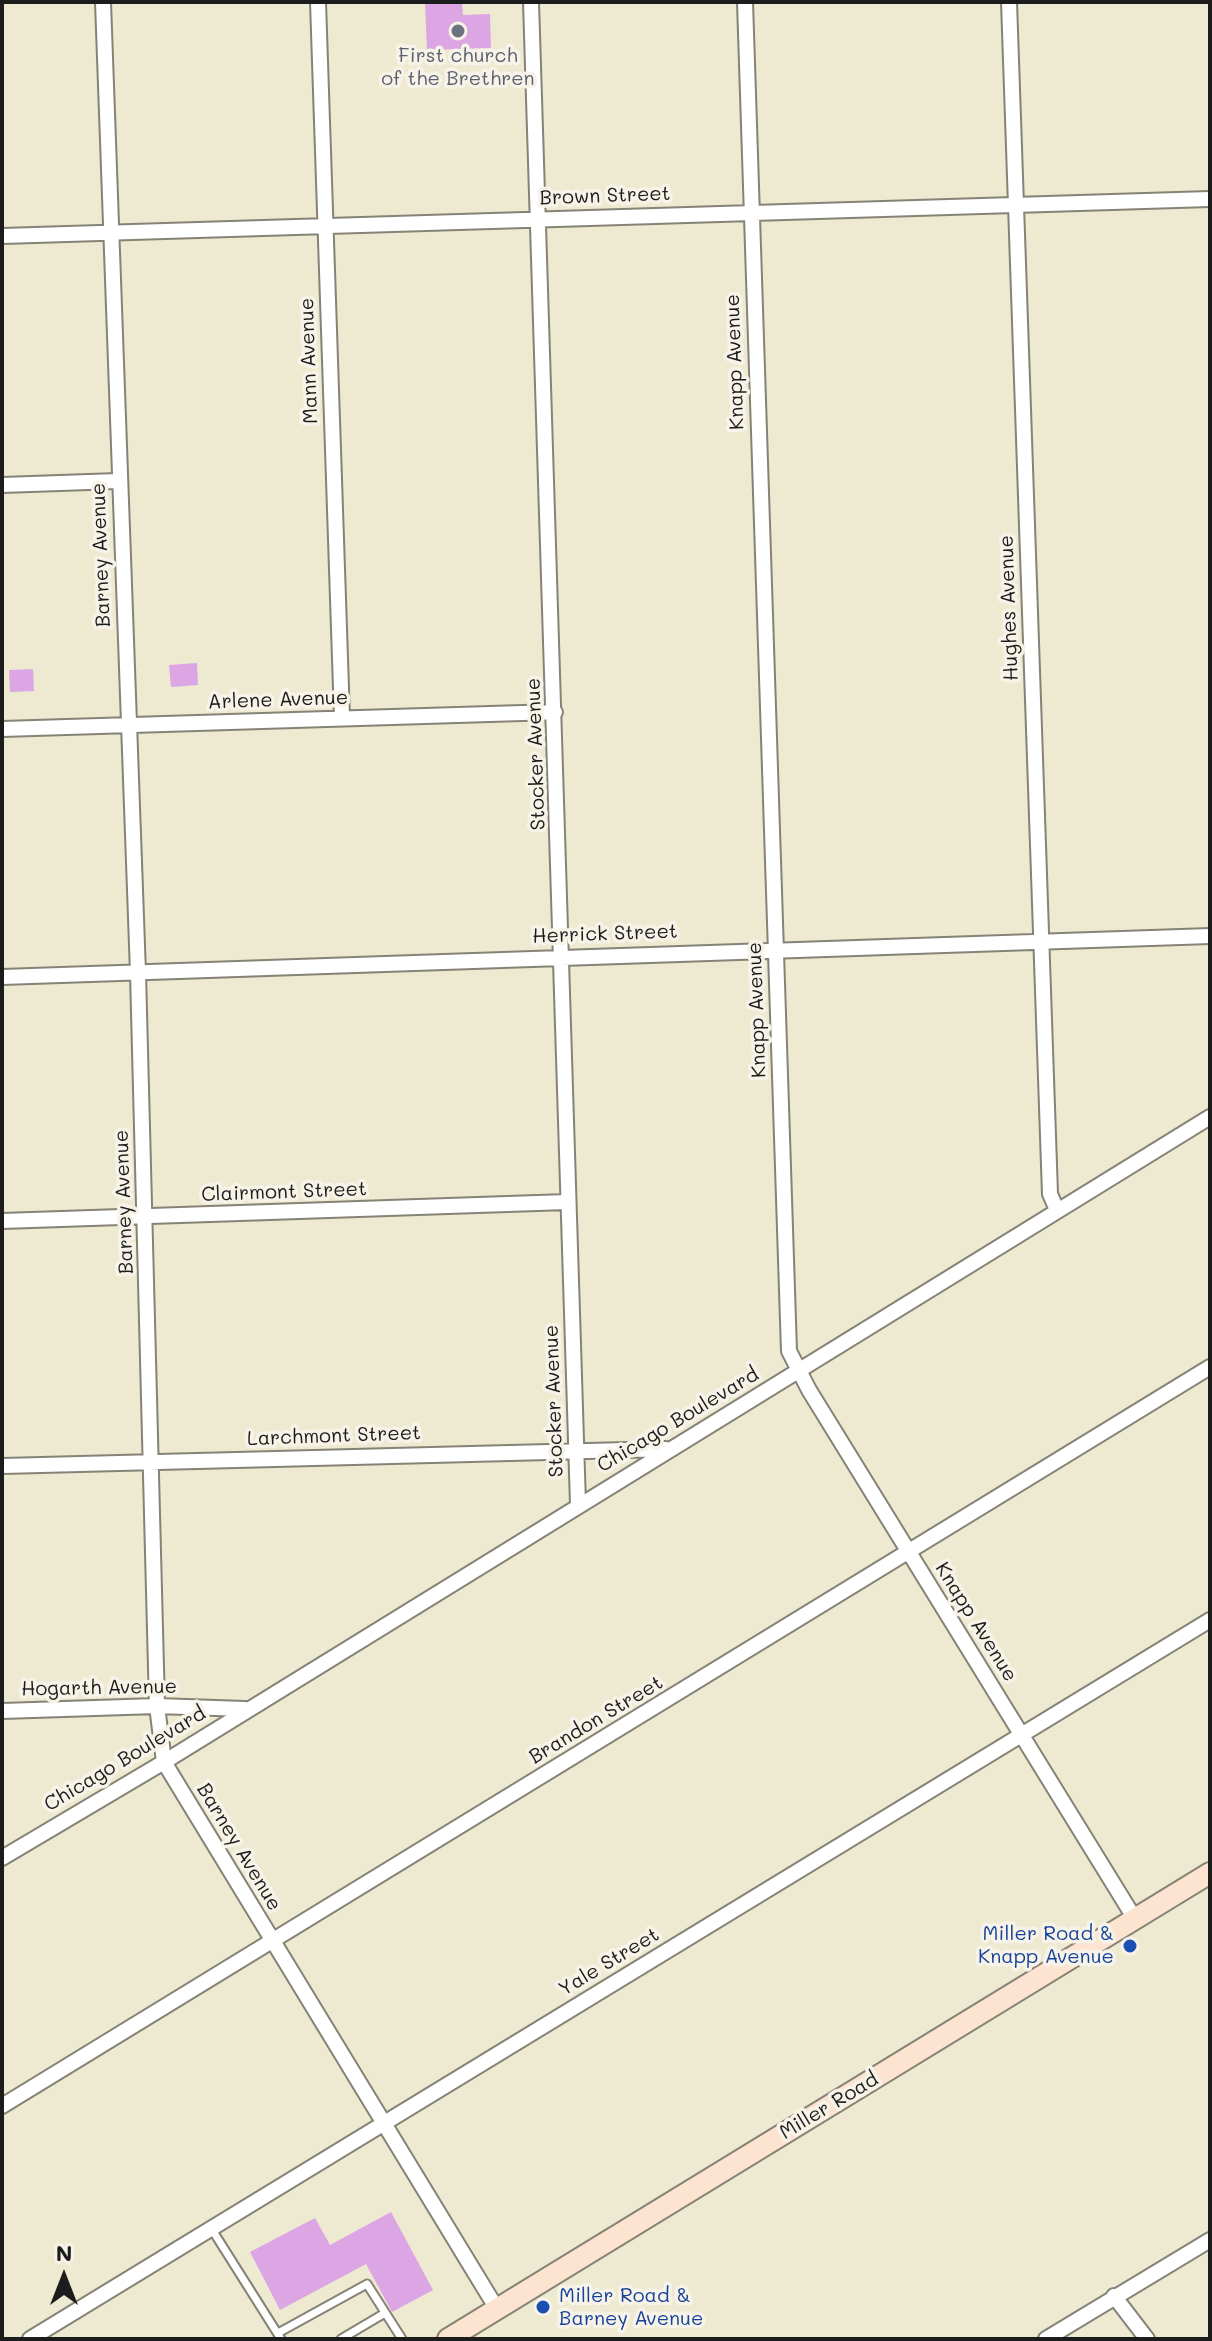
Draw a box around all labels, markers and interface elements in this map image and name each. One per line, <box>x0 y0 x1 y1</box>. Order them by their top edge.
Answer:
marker: First church of the Brethren <box>449 22 467 40</box>
place label: First church of the Brethren <box>381 44 535 91</box>
street label: Brown Street <box>539 182 671 210</box>
street label: Knapp Avenue <box>721 294 749 430</box>
street label: Mann Avenue <box>295 298 323 424</box>
street label: Barney Avenue <box>86 482 116 628</box>
street label: Hughes Avenue <box>994 535 1024 681</box>
street label: Stocker Avenue <box>521 677 551 831</box>
street label: Arlene Avenue <box>207 686 349 714</box>
street label: Herrick Street <box>532 919 678 949</box>
street label: Knapp Avenue <box>743 942 771 1078</box>
street label: Barney Avenue <box>109 1129 139 1275</box>
street label: Clairmont Street <box>201 1177 367 1207</box>
street label: Stocker Avenue <box>539 1324 569 1478</box>
street label: Chicago Boulevard <box>593 1362 763 1478</box>
street label: Larchmont Street <box>247 1421 421 1451</box>
street label: Knapp Avenue <box>930 1558 1022 1686</box>
street label: Brandon Street <box>525 1671 667 1769</box>
street label: Hogarth Avenue <box>21 1675 177 1701</box>
street label: Chicago Boulevard <box>40 1701 210 1817</box>
street label: Barney Avenue <box>192 1779 286 1915</box>
place label: Miller Road & Knapp Avenue <box>978 1922 1114 1969</box>
street label: Yale Street <box>554 1923 664 2001</box>
marker: Miller Road & Knapp Avenue <box>1121 1937 1139 1955</box>
street label: Miller Road <box>775 2067 883 2145</box>
north arrow <box>24 2237 104 2317</box>
text: N <box>56 2238 72 2267</box>
place label: Miller Road & Barney Avenue <box>559 2284 703 2331</box>
marker: Miller Road & Barney Avenue <box>534 2298 552 2316</box>

